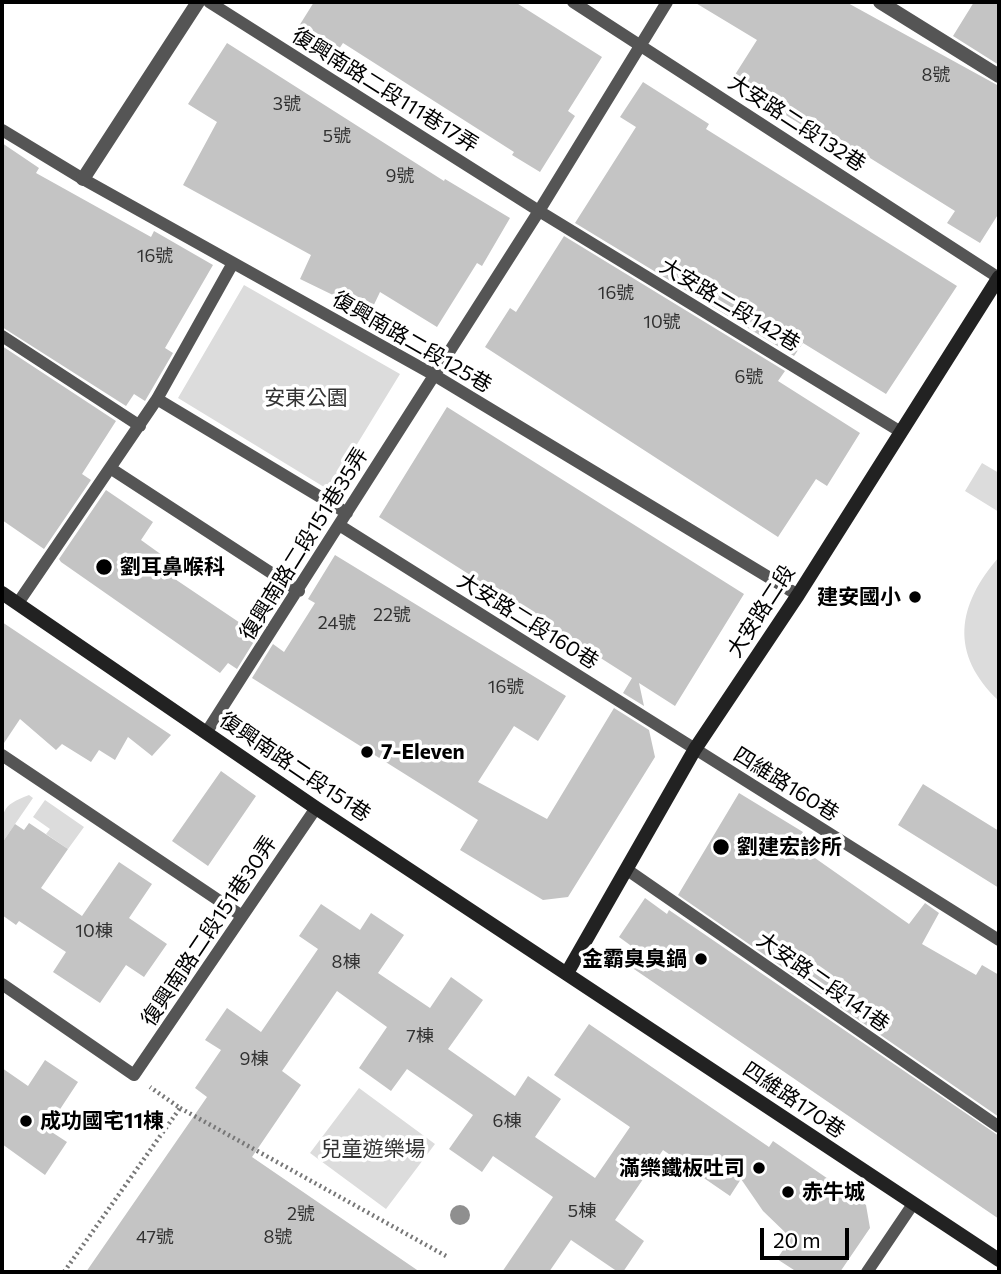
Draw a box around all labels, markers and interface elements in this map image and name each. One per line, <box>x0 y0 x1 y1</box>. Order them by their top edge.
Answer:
street label: 復興南路二段111巷17弄 <box>287 22 483 158</box>
house number: 8號 <box>922 64 950 86</box>
street label: 大安路二段132巷 <box>724 69 870 177</box>
house number: 3號 <box>273 93 301 115</box>
house number: 5號 <box>323 125 351 147</box>
house number: 9號 <box>386 165 414 187</box>
house number: 16號 <box>137 245 173 267</box>
street label: 大安路二段142巷 <box>655 253 805 357</box>
house number: 16號 <box>598 282 634 304</box>
street label: 復興南路二段125巷 <box>328 286 496 398</box>
house number: 10號 <box>643 311 681 333</box>
house number: 6號 <box>735 366 763 388</box>
park label: 安東公園 <box>264 385 348 411</box>
street label: 復興南路二段151巷35弄 <box>234 443 374 645</box>
place label: 劉耳鼻喉科 <box>120 554 225 580</box>
marker: 劉耳鼻喉科 <box>94 557 114 577</box>
street label: 大安路二段 <box>722 560 800 662</box>
street label: 大安路二段160巷 <box>453 568 603 674</box>
place label: 建安國小 <box>817 584 901 610</box>
marker: 建安國小 <box>907 589 923 605</box>
house number: 22號 <box>373 604 411 626</box>
house number: 24號 <box>318 612 356 634</box>
house number: 16號 <box>488 676 524 698</box>
street label: 復興南路二段151巷 <box>215 707 375 827</box>
place label: 7-Eleven <box>381 739 465 765</box>
street label: 四維路160巷 <box>729 742 843 826</box>
marker: 7-Eleven <box>359 744 375 760</box>
street label: 復興南路二段151巷30弄 <box>136 831 282 1031</box>
place label: 劉建宏診所 <box>737 834 842 860</box>
marker: 劉建宏診所 <box>711 837 731 857</box>
house number: 10棟 <box>75 920 113 942</box>
street label: 大安路二段141巷 <box>752 927 894 1037</box>
place label: 金霸臭臭鍋 <box>582 946 687 972</box>
house number: 8棟 <box>332 951 360 973</box>
marker: 金霸臭臭鍋 <box>693 951 709 967</box>
house number: 7棟 <box>406 1025 434 1047</box>
house number: 9棟 <box>240 1048 268 1070</box>
street label: 四維路170巷 <box>738 1057 850 1143</box>
place label: 成功國宅11棟 <box>40 1108 164 1134</box>
house number: 6棟 <box>493 1110 521 1132</box>
marker: 成功國宅11棟 <box>18 1113 34 1129</box>
park label: 兒童遊樂場 <box>321 1136 425 1162</box>
place label: 滿樂鐵板吐司 <box>619 1155 745 1181</box>
marker: 滿樂鐵板吐司 <box>751 1160 767 1176</box>
place label: 赤牛城 <box>802 1179 865 1205</box>
marker: 赤牛城 <box>780 1184 796 1200</box>
house number: 5棟 <box>568 1200 596 1222</box>
house number: 2號 <box>287 1203 315 1225</box>
scale bar <box>763 1214 852 1258</box>
house number: 47號 <box>136 1226 174 1248</box>
house number: 8號 <box>264 1226 292 1248</box>
text: 20 m <box>773 1227 821 1252</box>

